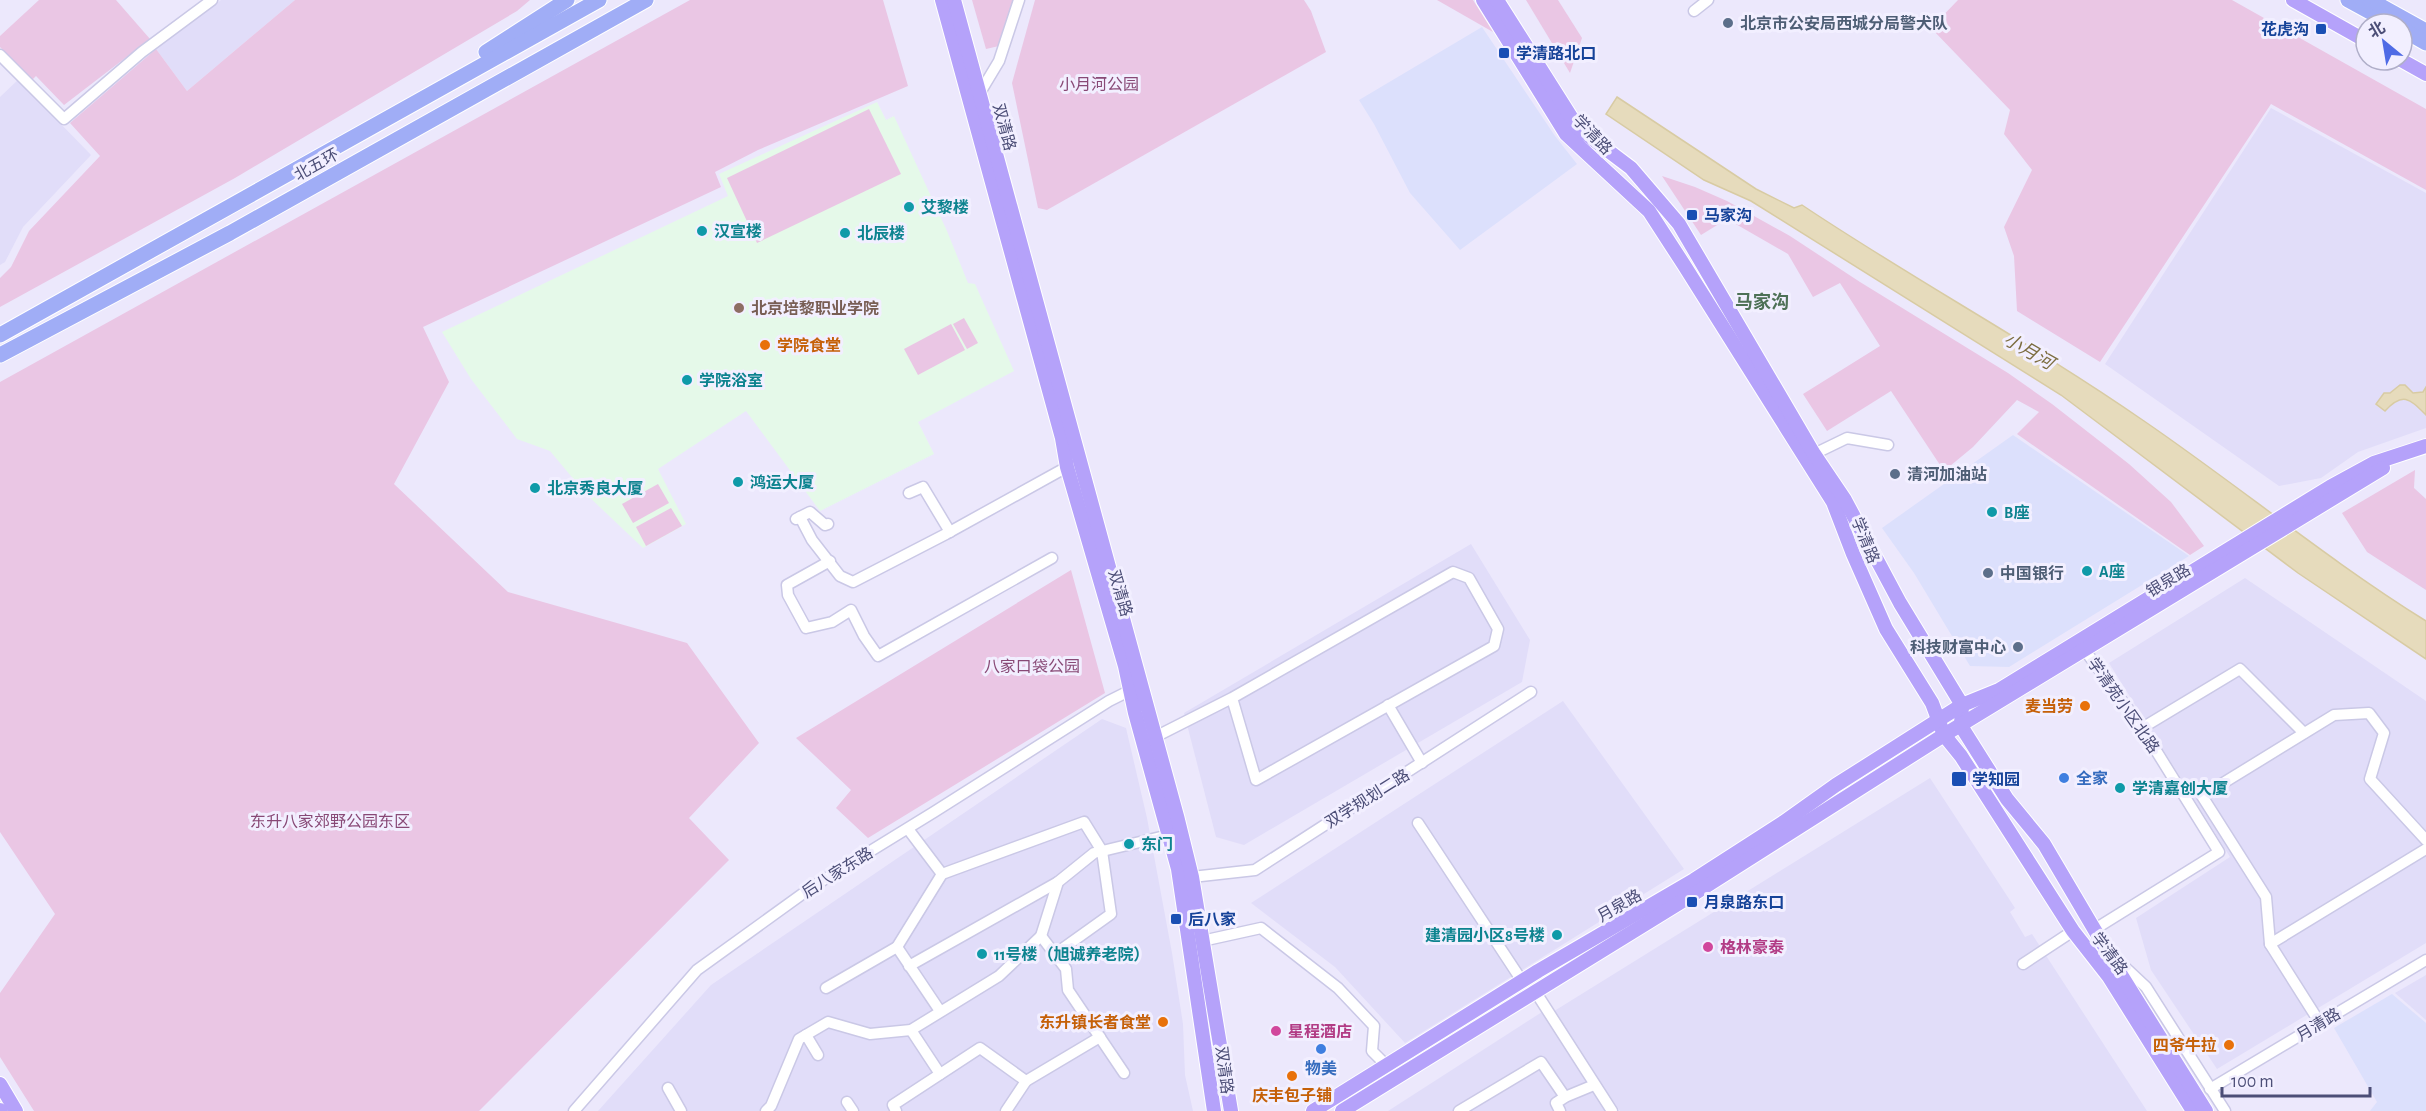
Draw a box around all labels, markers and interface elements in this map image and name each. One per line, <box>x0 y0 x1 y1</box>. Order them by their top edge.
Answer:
north arrow <box>2354 12 2414 72</box>
place label: 北京市公安局西城分局警犬队 <box>1740 14 1948 32</box>
marker: 北京市公安局西城分局警犬队 <box>1721 16 1735 30</box>
text: 北 <box>2366 18 2388 41</box>
place label: 花虎沟 <box>2261 21 2309 38</box>
marker: 花虎沟 <box>2314 22 2328 36</box>
place label: 学清路北口 <box>1516 45 1596 62</box>
marker: 学清路北口 <box>1497 46 1511 60</box>
park label: 小月河公园 <box>1059 76 1139 93</box>
street label: 双清路 <box>990 102 1019 153</box>
street label: 学清路 <box>1570 111 1615 158</box>
street label: 北五环 <box>291 145 341 184</box>
place label: 艾黎楼 <box>921 199 969 216</box>
marker: 艾黎楼 <box>902 200 916 214</box>
place label: 马家沟 <box>1704 207 1752 224</box>
marker: 马家沟 <box>1685 208 1699 222</box>
place label: 汉宣楼 <box>714 223 762 240</box>
marker: 汉宣楼 <box>695 224 709 238</box>
place label: 北辰楼 <box>857 225 905 242</box>
marker: 北辰楼 <box>838 226 852 240</box>
district label: 马家沟 <box>1735 292 1789 312</box>
place label: 北京培黎职业学院 <box>751 299 879 317</box>
marker: 北京培黎职业学院 <box>732 301 746 315</box>
water label: 小月河 <box>2001 330 2059 375</box>
place label: 学院食堂 <box>777 337 841 354</box>
marker: 学院食堂 <box>758 338 772 352</box>
place label: 学院浴室 <box>699 372 763 389</box>
marker: 学院浴室 <box>680 373 694 387</box>
place label: 清河加油站 <box>1907 466 1987 483</box>
marker: 清河加油站 <box>1888 467 1902 481</box>
place label: 鸿运大厦 <box>750 474 814 491</box>
marker: 鸿运大厦 <box>731 475 745 489</box>
place label: 北京秀良大厦 <box>547 480 643 497</box>
marker: 北京秀良大厦 <box>528 481 542 495</box>
place label: B座 <box>2004 504 2029 521</box>
marker: B座 <box>1985 505 1999 519</box>
street label: 学清路 <box>1849 515 1882 566</box>
street label: 银泉路 <box>2143 561 2193 600</box>
place label: A座 <box>2099 563 2125 580</box>
marker: A座 <box>2080 564 2094 578</box>
place label: 中国银行 <box>2000 565 2064 582</box>
marker: 中国银行 <box>1981 566 1995 580</box>
street label: 双清路 <box>1106 568 1135 619</box>
place label: 科技财富中心 <box>1910 639 2006 656</box>
marker: 科技财富中心 <box>2011 640 2025 654</box>
street label: 学清苑小区北路 <box>2085 655 2163 756</box>
park label: 八家口袋公园 <box>984 658 1080 675</box>
place label: 麦当劳 <box>2025 698 2073 715</box>
marker: 麦当劳 <box>2078 699 2092 713</box>
street label: 双学规划二路 <box>1322 766 1412 831</box>
marker: 学知园 <box>1950 770 1968 788</box>
place label: 全家 <box>2076 770 2108 787</box>
place label: 学知园 <box>1972 771 2020 788</box>
marker: 全家 <box>2057 771 2071 785</box>
place label: 学清嘉创大厦 <box>2132 780 2228 797</box>
marker: 学清嘉创大厦 <box>2113 781 2127 795</box>
park label: 东升八家郊野公园东区 <box>250 813 410 830</box>
place label: 东门 <box>1141 836 1173 853</box>
marker: 东门 <box>1122 837 1136 851</box>
street label: 后八家东路 <box>799 844 876 901</box>
street label: 月泉路 <box>1594 886 1644 925</box>
place label: 月泉路东口 <box>1704 894 1784 911</box>
marker: 月泉路东口 <box>1685 895 1699 909</box>
place label: 后八家 <box>1188 911 1236 928</box>
marker: 后八家 <box>1169 912 1183 926</box>
place label: 建清园小区8号楼 <box>1425 927 1545 944</box>
marker: 建清园小区8号楼 <box>1550 928 1564 942</box>
street label: 学清路 <box>2088 929 2131 978</box>
place label: 格林豪泰 <box>1720 938 1784 956</box>
marker: 格林豪泰 <box>1701 940 1715 954</box>
place label: 11号楼（旭诚养老院） <box>994 945 1150 963</box>
marker: 11号楼（旭诚养老院） <box>975 947 989 961</box>
street label: 月清路 <box>2293 1005 2343 1044</box>
place label: 东升镇长者食堂 <box>1039 1013 1151 1031</box>
marker: 东升镇长者食堂 <box>1156 1015 1170 1029</box>
place label: 星程酒店 <box>1288 1023 1352 1040</box>
marker: 星程酒店 <box>1269 1024 1283 1038</box>
place label: 四爷牛拉 <box>2153 1036 2217 1054</box>
marker: 四爷牛拉 <box>2222 1038 2236 1052</box>
marker: 物美 <box>1314 1042 1328 1056</box>
street label: 双清路 <box>1213 1045 1236 1095</box>
place label: 物美 <box>1305 1060 1337 1077</box>
scale bar <box>2222 1060 2370 1098</box>
marker: 庆丰包子铺 <box>1285 1069 1299 1083</box>
text: 100 m <box>2231 1073 2274 1091</box>
place label: 庆丰包子铺 <box>1252 1086 1332 1104</box>

